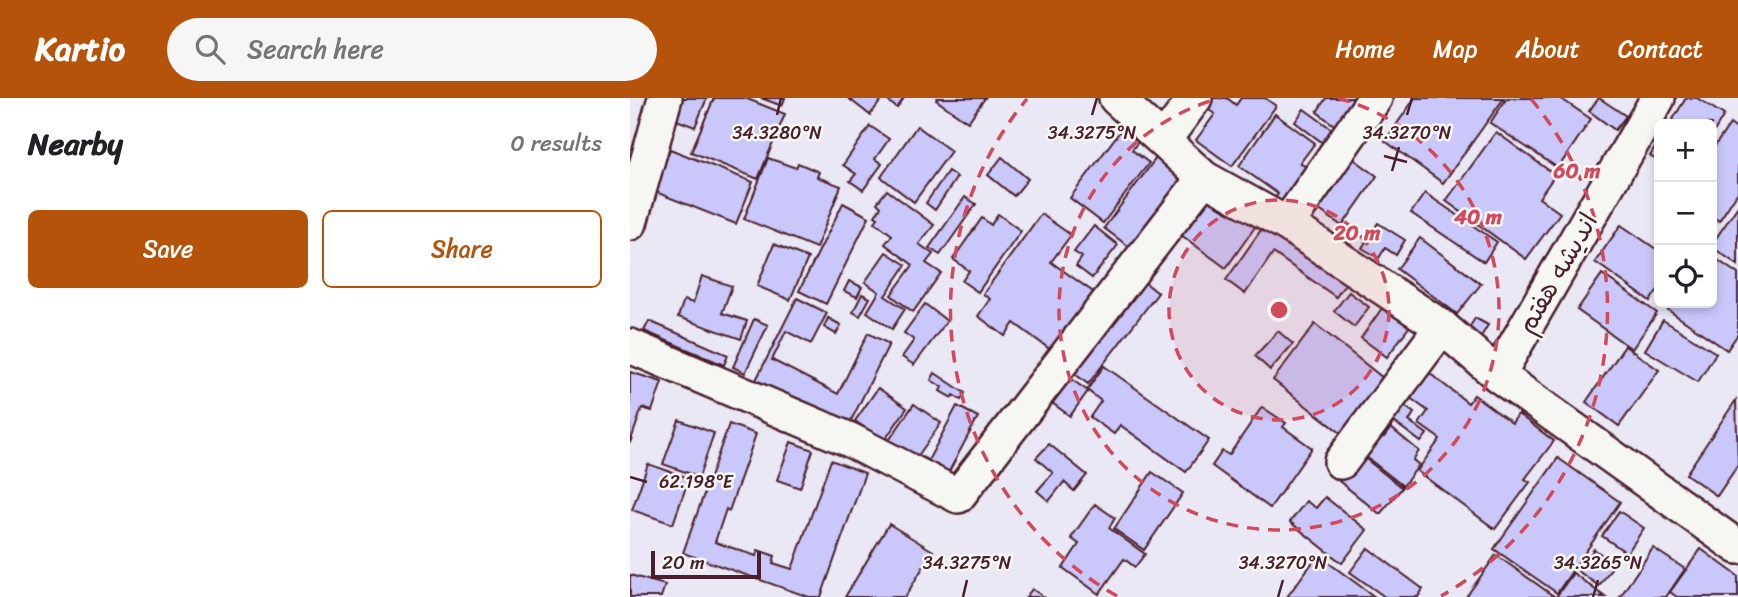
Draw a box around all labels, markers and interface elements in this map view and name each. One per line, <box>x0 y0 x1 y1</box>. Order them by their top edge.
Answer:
search box <box>167 18 657 81</box>
text: Kartio <box>35 20 125 78</box>
text: Search here <box>247 26 384 72</box>
text: Home <box>1335 28 1395 70</box>
text: Map <box>1433 28 1477 70</box>
text: About <box>1515 28 1580 70</box>
text: Contact <box>1618 28 1703 70</box>
icon: search <box>191 30 229 68</box>
text: Nearby <box>28 117 123 171</box>
text: 34.3280°N <box>732 117 822 149</box>
text: 34.3275°N <box>1048 117 1137 149</box>
text: 34.3270°N <box>1363 117 1452 149</box>
map controls <box>1654 119 1717 308</box>
button: + <box>1654 119 1717 182</box>
text: 0 results <box>510 123 602 164</box>
text: 60 m <box>1553 152 1601 190</box>
button: − <box>1654 182 1717 245</box>
text: 40 m <box>1453 198 1503 236</box>
street label: اندیشه هفتم <box>1504 203 1610 343</box>
button: Save <box>28 210 308 288</box>
button: Share <box>322 210 602 288</box>
text: 20 m <box>1333 214 1381 252</box>
button: locate <box>1654 245 1717 308</box>
centre of rings <box>1267 298 1291 322</box>
text: 62.198°E <box>659 466 734 498</box>
text: 20 m <box>662 546 705 579</box>
text: 34.3275°N <box>923 547 1012 579</box>
text: 34.3270°N <box>1239 547 1328 579</box>
text: 34.3265°N <box>1554 547 1643 579</box>
scale bar <box>651 548 761 580</box>

